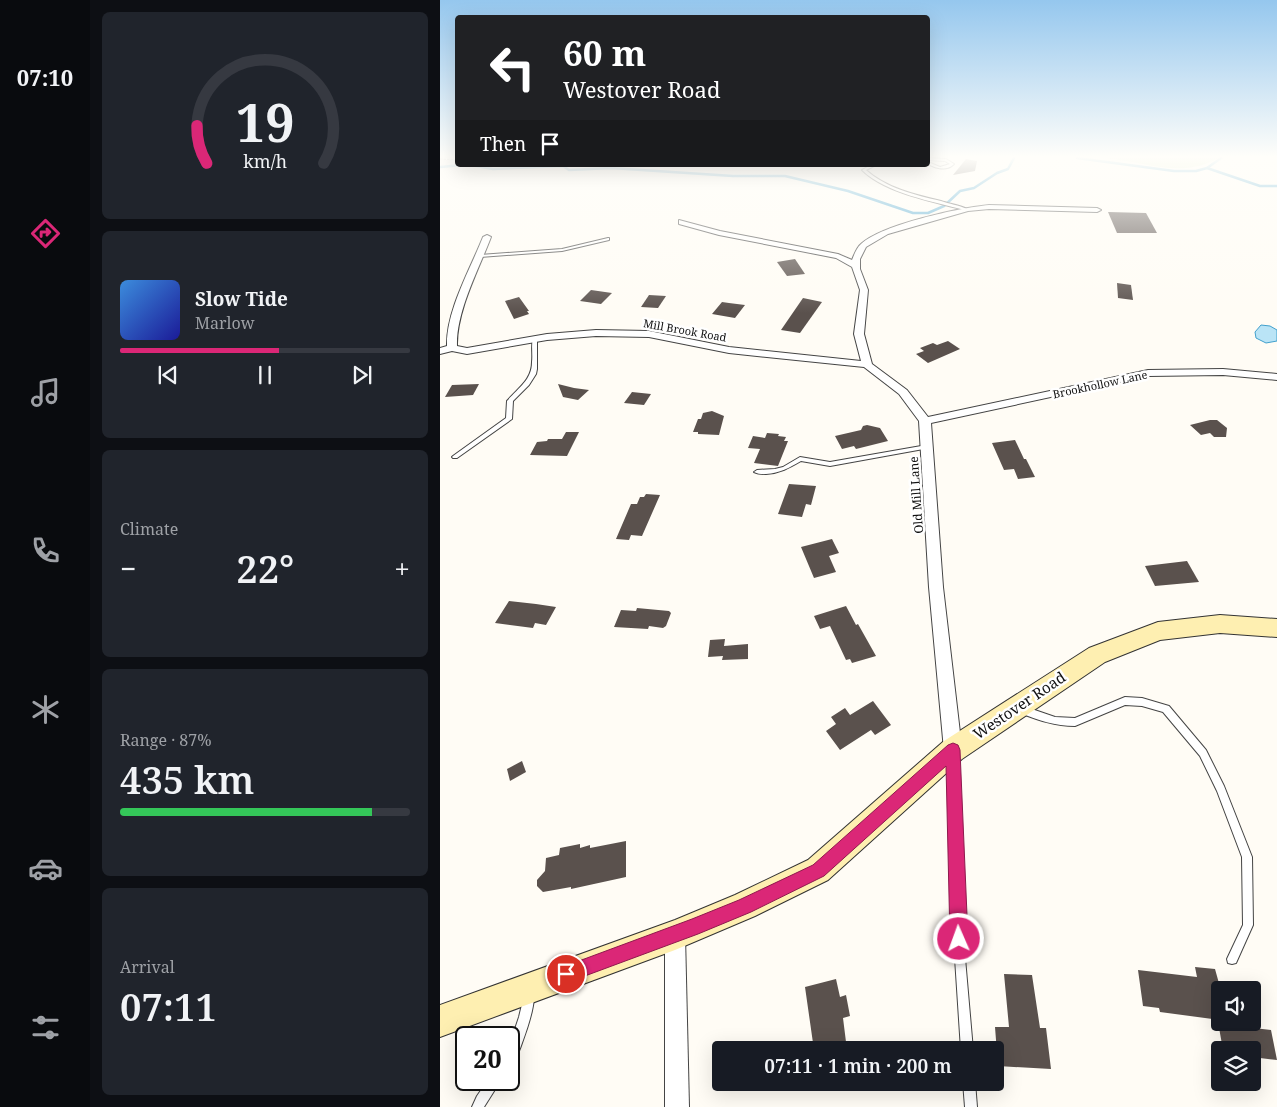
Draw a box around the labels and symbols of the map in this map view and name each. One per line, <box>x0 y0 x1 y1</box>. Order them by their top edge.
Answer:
street label: Mill Brook Road <box>642 315 728 345</box>
street label: Brookhollow Lane <box>1051 367 1149 401</box>
street label: Old Mill Lane <box>905 456 927 534</box>
street label: Westover Road <box>969 667 1069 743</box>
position arrow <box>932 912 984 964</box>
pin <box>545 953 587 995</box>
speed limit sign: 20 <box>455 1026 520 1091</box>

